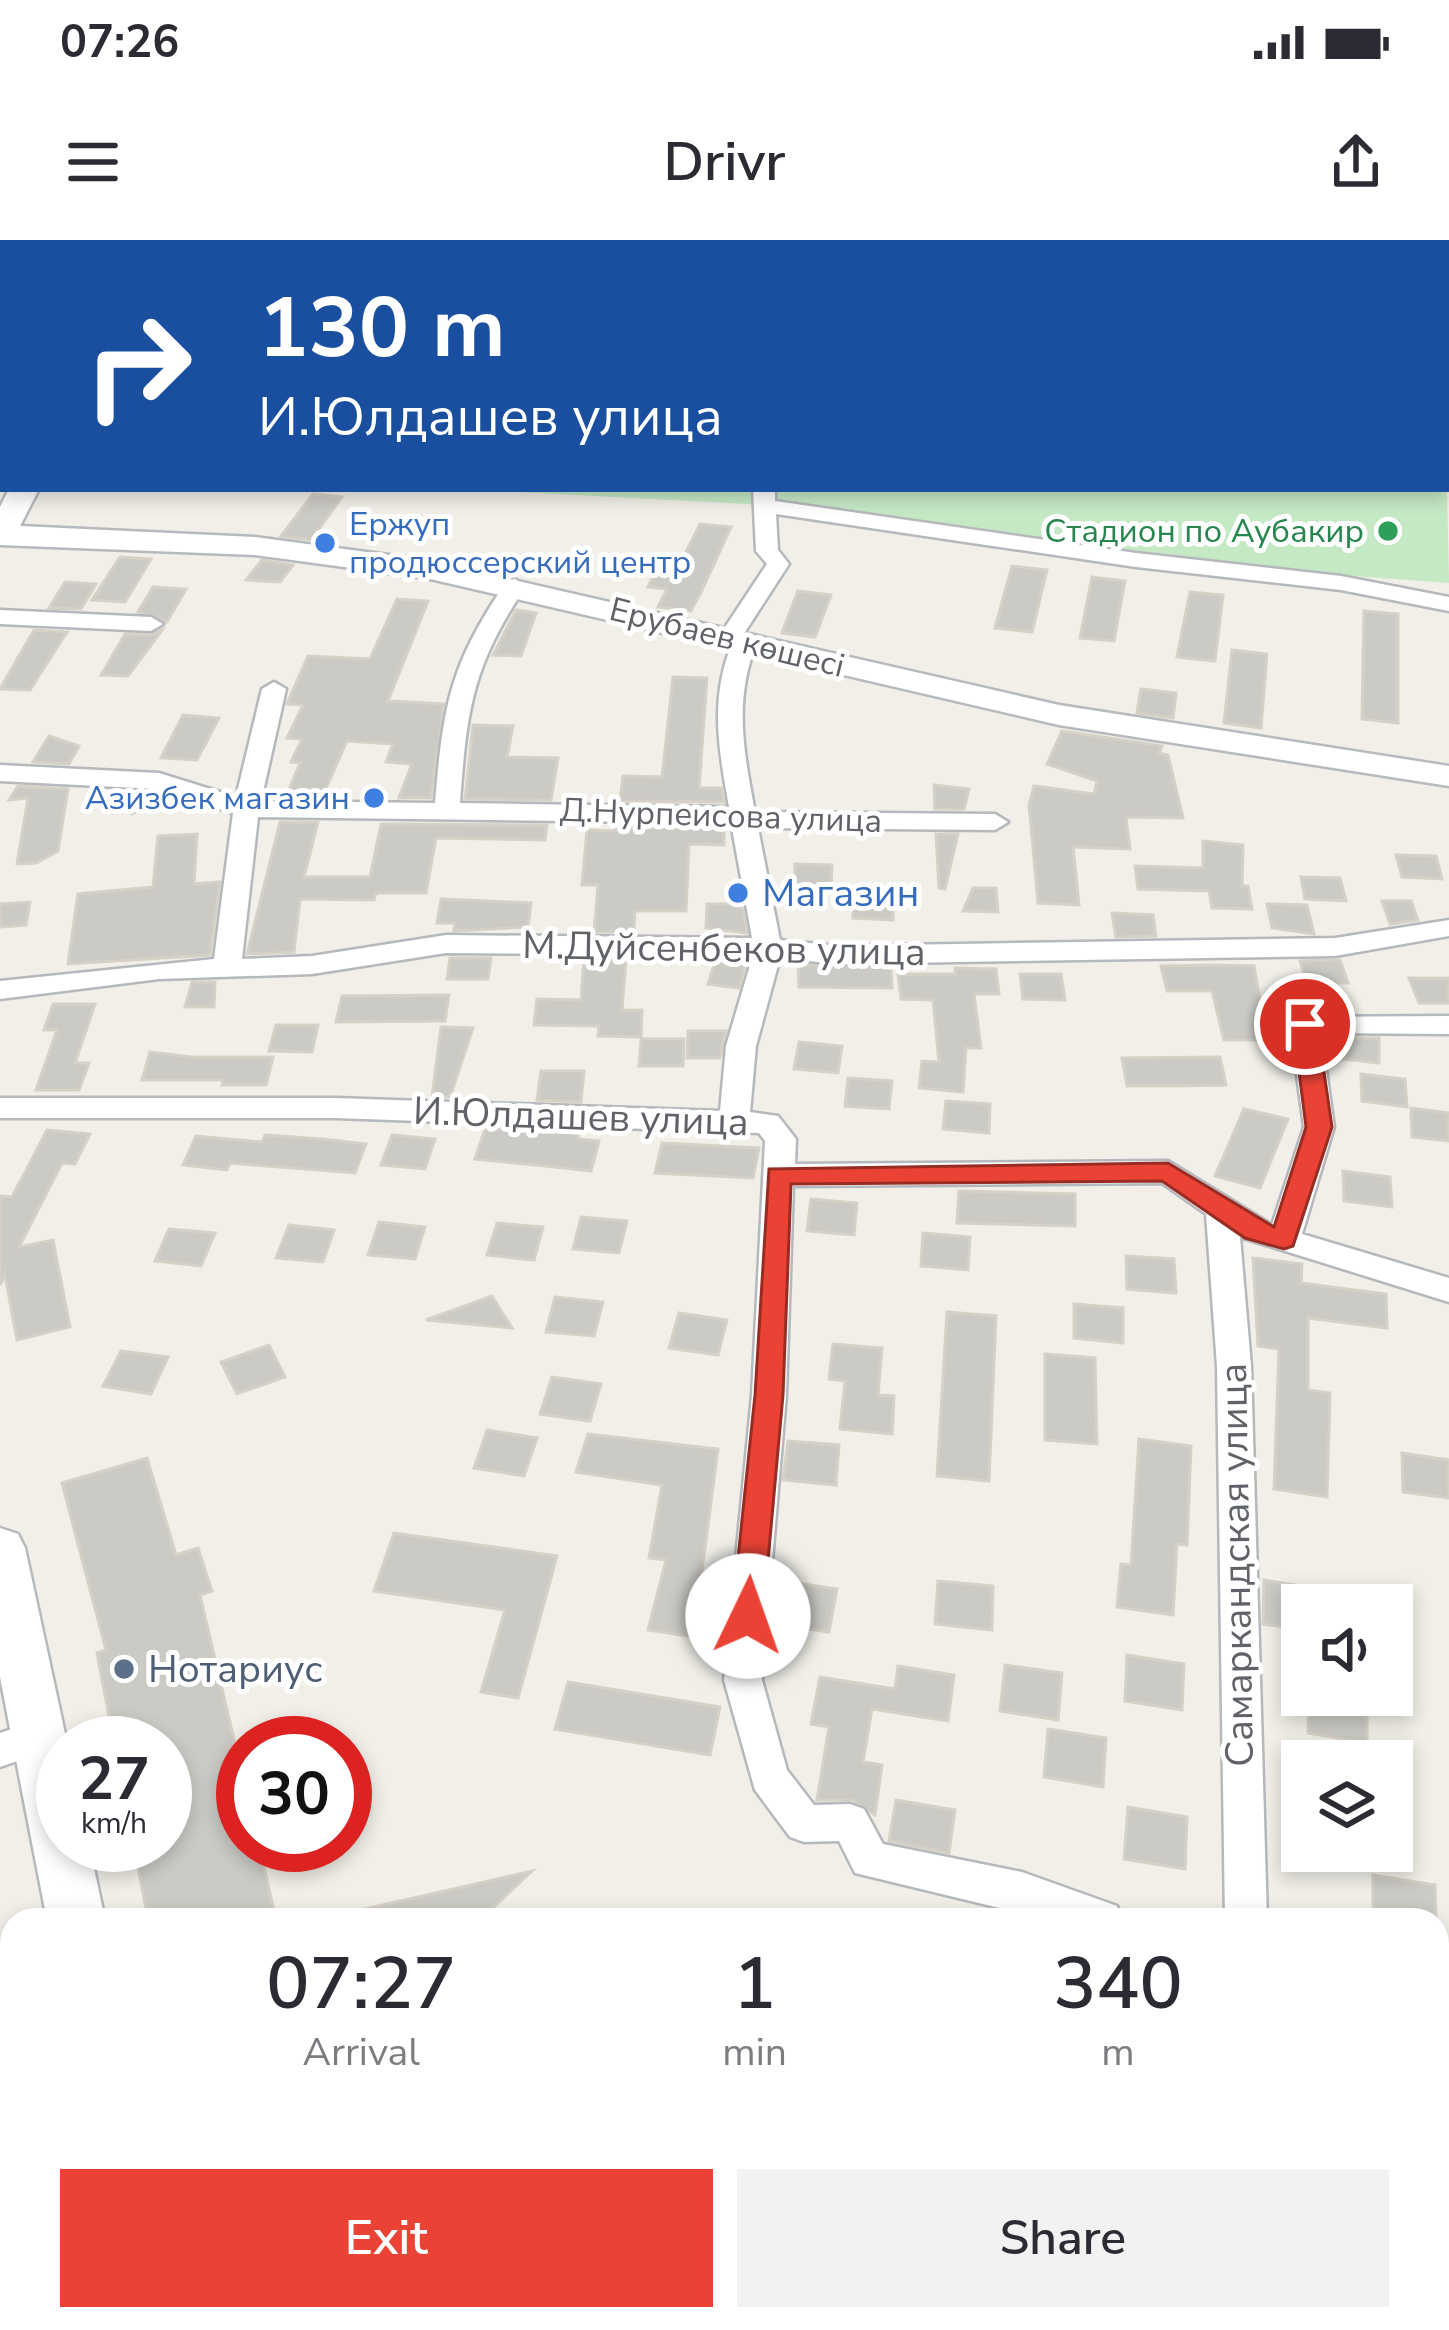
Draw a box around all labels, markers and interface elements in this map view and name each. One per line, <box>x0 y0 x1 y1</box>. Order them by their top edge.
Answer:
text: 07:26 <box>60 12 179 73</box>
text: Drivr <box>663 125 786 199</box>
icon: menu <box>60 129 126 195</box>
icon: share <box>1323 129 1389 195</box>
text: 130 m <box>258 271 506 386</box>
icon: right <box>60 288 216 444</box>
text: И.Юлдашев улица <box>258 380 723 454</box>
place label: Ержуп продюссерский центр <box>349 502 691 585</box>
place label: Стадион по Аубакир <box>1044 509 1364 554</box>
marker: Стадион по Аубакир <box>1375 518 1401 544</box>
marker: Ержуп продюссерский центр <box>312 530 338 556</box>
street label: Ерубаев көшесі <box>605 587 849 689</box>
place label: Азизбек магазин <box>85 776 350 821</box>
marker: Азизбек магазин <box>361 785 387 811</box>
street label: Д.Нурпеисова улица <box>559 788 883 844</box>
place label: Магазин <box>762 867 919 920</box>
marker: Магазин <box>725 880 751 906</box>
street label: М.Дуйсенбеков улица <box>522 919 926 979</box>
pin <box>1254 973 1356 1075</box>
icon: arrive <box>1272 991 1338 1057</box>
street label: И.Юлдашев улица <box>412 1085 750 1149</box>
street label: Самаркандская улица <box>1207 1363 1267 1767</box>
position arrow <box>685 1553 811 1679</box>
map controls <box>1281 1584 1413 1872</box>
button: sound <box>1281 1584 1413 1716</box>
place label: Нотариус <box>148 1643 323 1696</box>
marker: Нотариус <box>111 1656 137 1682</box>
speed limit sign: 30 <box>216 1716 372 1872</box>
text: 27 <box>78 1738 150 1820</box>
button: layers <box>1281 1740 1413 1872</box>
text: km/h <box>81 1803 147 1844</box>
text: 07:27 <box>266 1935 456 2033</box>
text: 1 <box>733 1935 776 2033</box>
text: 340 <box>1053 1935 1183 2033</box>
text: Arrival <box>303 2026 420 2079</box>
text: min <box>722 2026 787 2079</box>
text: m <box>1101 2026 1135 2079</box>
button: Exit <box>60 2169 713 2307</box>
button: Share <box>737 2169 1389 2307</box>

